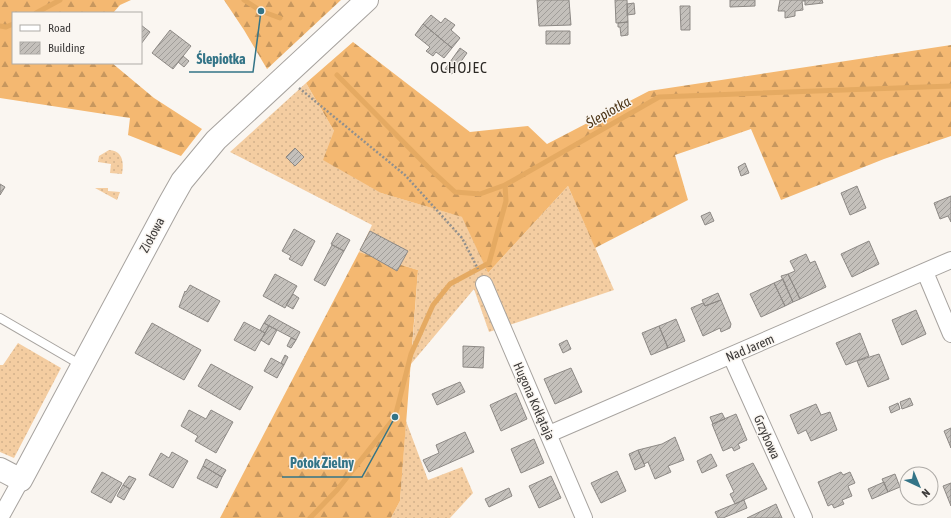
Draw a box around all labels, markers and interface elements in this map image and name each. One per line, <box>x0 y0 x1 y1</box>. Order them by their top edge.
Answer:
legend <box>12 12 142 64</box>
text: Road <box>48 21 71 35</box>
text: Building <box>48 41 86 55</box>
callout: Ślepiotka <box>189 46 253 72</box>
text: Ślepiotka <box>197 50 246 67</box>
district label: OCHOJEC <box>430 59 488 76</box>
water label: Ślepiotka <box>582 93 633 132</box>
street label: Ziołowa <box>136 215 168 255</box>
street label: Nad Jarem <box>724 331 776 365</box>
street label: Hugona Kołłątaja <box>510 360 558 442</box>
street label: Grzybowa <box>751 413 783 461</box>
callout: Potok Zielny <box>282 451 362 477</box>
text: Potok Zielny <box>290 455 354 471</box>
north arrow <box>899 466 939 506</box>
text: N <box>919 487 932 500</box>

